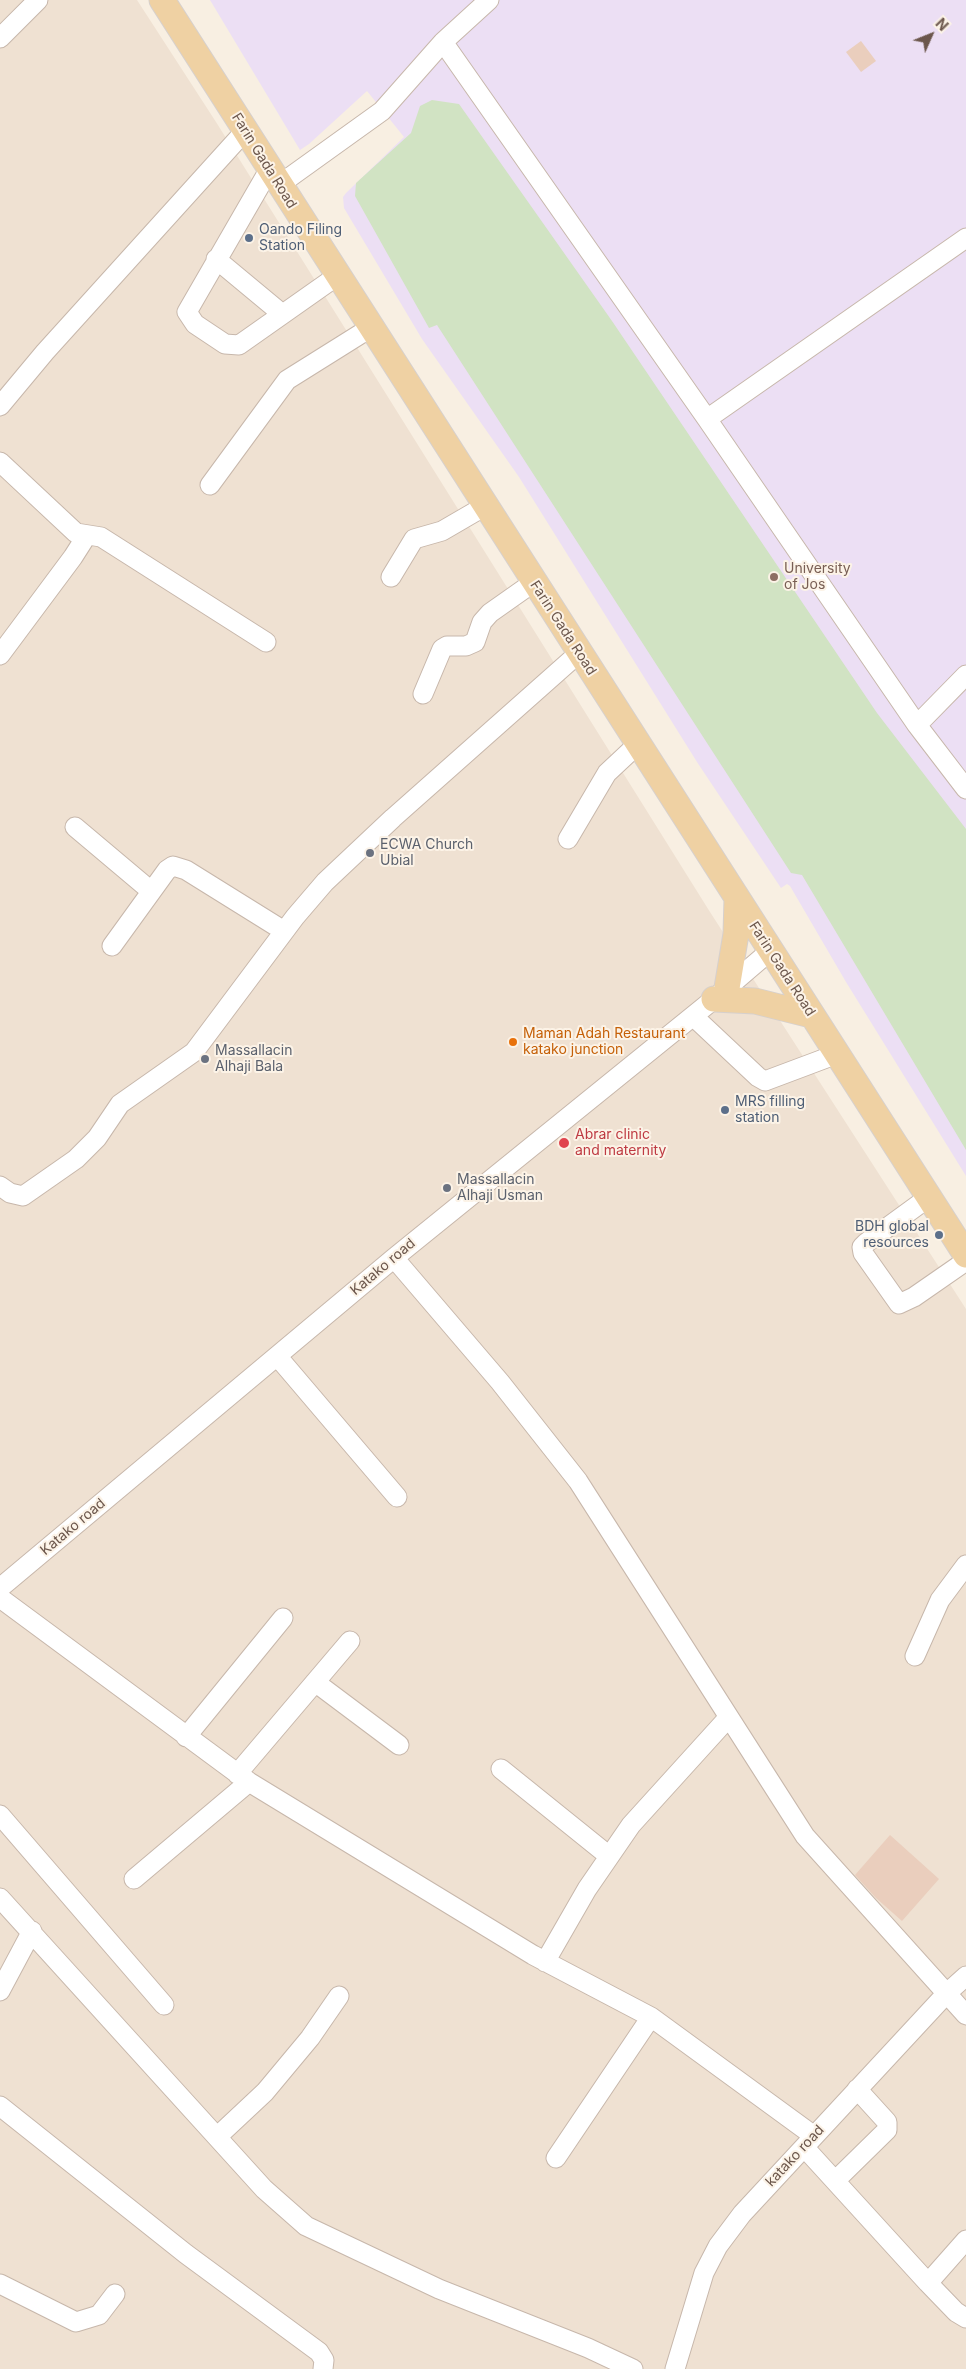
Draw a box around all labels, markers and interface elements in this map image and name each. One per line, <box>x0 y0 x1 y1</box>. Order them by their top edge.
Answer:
north arrow <box>906 10 956 60</box>
text: N <box>932 14 952 34</box>
street label: Farin Gada Road <box>228 110 300 212</box>
place label: Oando Filing Station <box>259 222 342 254</box>
marker: Oando Filing Station <box>243 232 255 244</box>
place label: University of Jos <box>784 561 851 594</box>
marker: University of Jos <box>768 571 780 583</box>
street label: Farin Gada Road <box>526 578 600 678</box>
place label: ECWA Church Ubial <box>380 837 473 870</box>
marker: ECWA Church Ubial <box>364 847 376 859</box>
street label: Farin Gada Road <box>745 919 819 1019</box>
place label: Maman Adah Restaurant katako junction <box>523 1026 685 1058</box>
marker: Maman Adah Restaurant katako junction <box>507 1036 519 1048</box>
place label: Massallacin Alhaji Bala <box>215 1043 292 1076</box>
marker: Massallacin Alhaji Bala <box>199 1053 211 1065</box>
place label: MRS filling station <box>735 1094 805 1126</box>
marker: MRS filling station <box>719 1104 731 1116</box>
place label: Abrar clinic and maternity <box>575 1127 666 1160</box>
marker: Abrar clinic and maternity <box>557 1136 571 1150</box>
place label: Massallacin Alhaji Usman <box>457 1172 543 1204</box>
marker: Massallacin Alhaji Usman <box>441 1182 453 1194</box>
place label: BDH global resources <box>855 1219 929 1252</box>
marker: BDH global resources <box>933 1229 945 1241</box>
street label: Katako road <box>347 1235 419 1299</box>
street label: Katako road <box>37 1495 109 1559</box>
street label: katako road <box>762 2122 828 2190</box>

